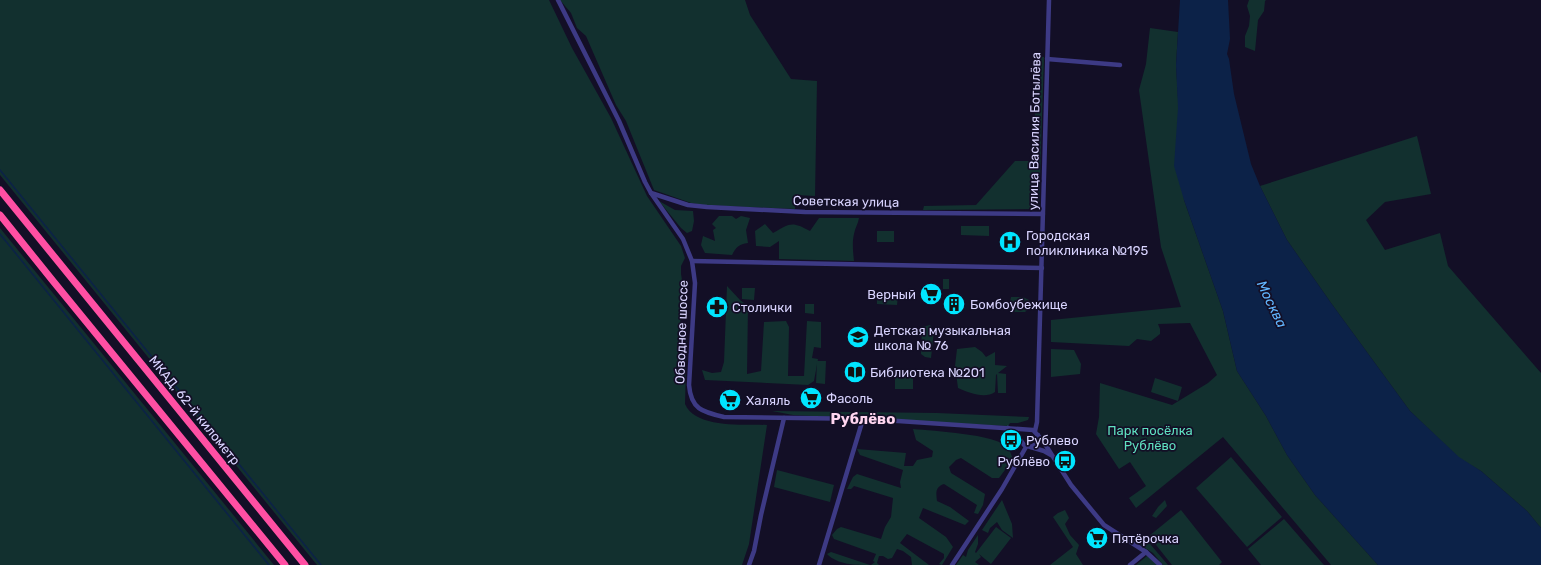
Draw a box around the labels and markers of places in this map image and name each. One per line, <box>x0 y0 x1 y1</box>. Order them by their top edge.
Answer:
place label: Городская поликлиника №195 <box>1026 228 1148 258</box>
hospital icon: Городская поликлиника №195 <box>997 229 1023 255</box>
supermarket icon: Верный <box>918 281 944 307</box>
place label: Верный <box>867 287 916 302</box>
building icon: Бомбоубежище <box>941 291 967 317</box>
pharmacy icon: Столички <box>704 294 730 320</box>
place label: Бомбоубежище <box>970 297 1068 312</box>
place label: Столички <box>732 300 792 315</box>
place label: Детская музыкальная школа № 76 <box>874 323 1011 353</box>
school or university icon: Детская музыкальная школа № 76 <box>845 324 871 350</box>
library icon: Библиотека №201 <box>842 359 868 385</box>
place label: Библиотека №201 <box>870 365 984 380</box>
supermarket icon: Фасоль <box>798 385 824 411</box>
supermarket icon: Халяль <box>717 387 743 413</box>
place label: Фасоль <box>826 391 873 406</box>
place label: Халяль <box>746 393 791 408</box>
bus stop icon: Рублево <box>998 427 1024 453</box>
place label: Рублево <box>1026 433 1079 448</box>
bus stop icon: Рублёво <box>1052 448 1078 474</box>
place label: Рублёво <box>997 454 1050 469</box>
supermarket icon: Пятёрочка <box>1084 525 1110 551</box>
place label: Пятёрочка <box>1112 531 1179 546</box>

